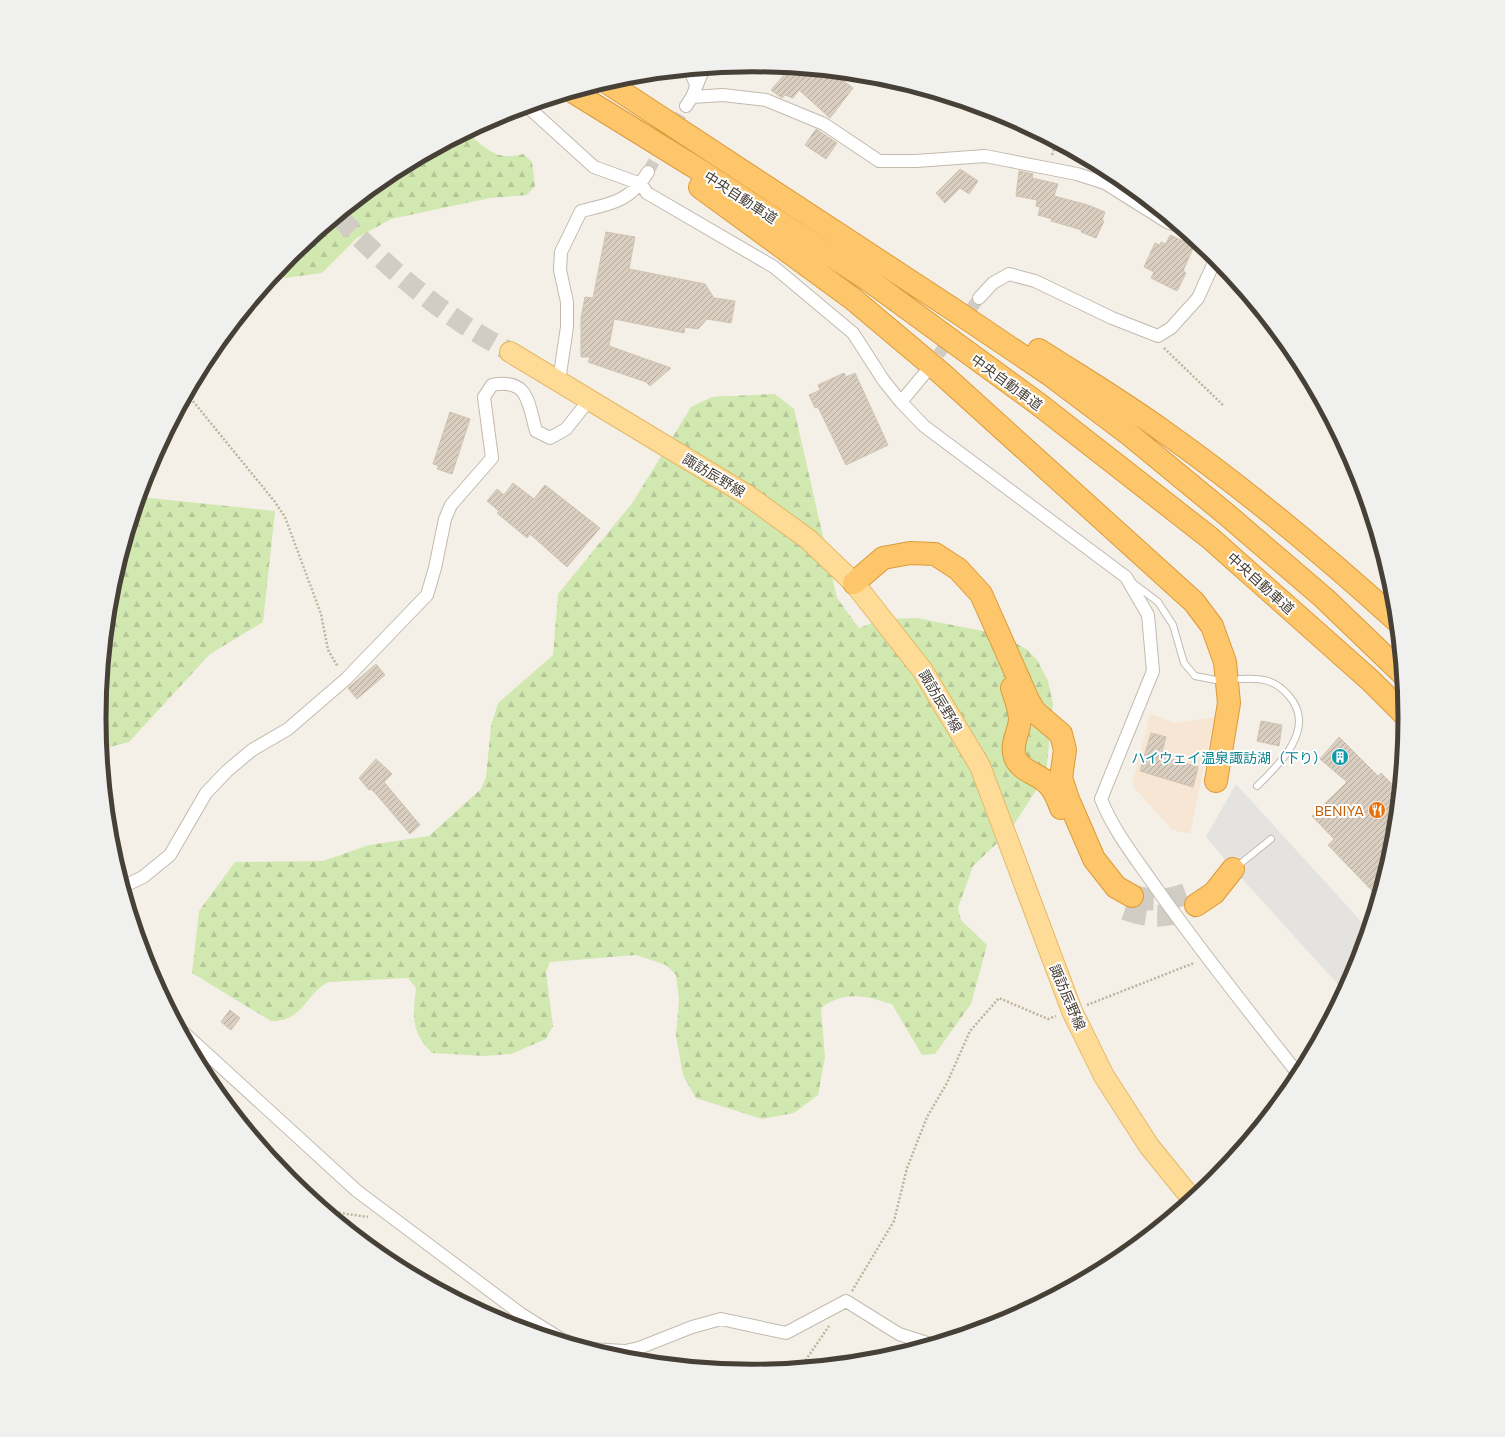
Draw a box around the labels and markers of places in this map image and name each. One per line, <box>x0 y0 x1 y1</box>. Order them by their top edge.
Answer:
building icon: ハイウェイ温泉諏訪湖（下り） <box>1330 747 1350 767</box>
place label: ハイウェイ温泉諏訪湖（下り） <box>1131 749 1327 766</box>
restaurant icon: BENIYA <box>1367 800 1387 820</box>
place label: BENIYA <box>1315 802 1364 819</box>

